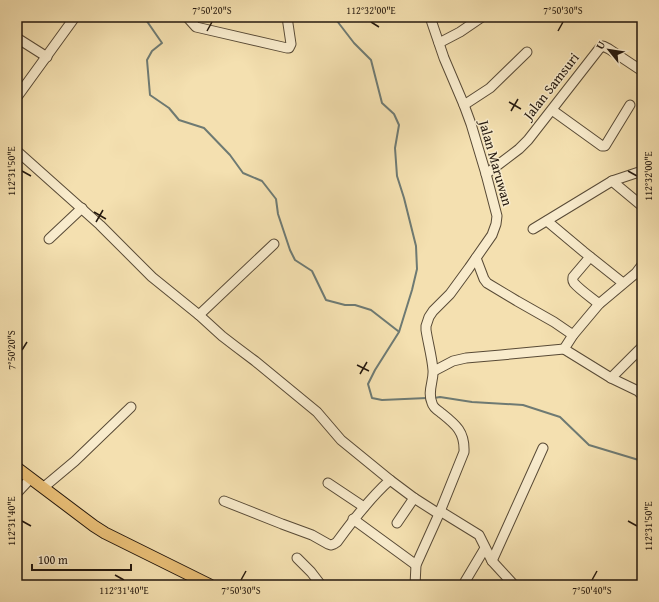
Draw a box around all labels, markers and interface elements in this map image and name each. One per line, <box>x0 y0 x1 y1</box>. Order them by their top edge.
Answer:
text: 7°50'20"S <box>192 3 232 18</box>
text: 112°32'00"E <box>346 3 396 18</box>
text: 7°50'30"S <box>543 3 583 18</box>
north arrow <box>589 30 629 70</box>
text: U <box>592 37 609 52</box>
street label: Jalan Samsuri <box>517 48 584 125</box>
street label: Jalan Maruwan <box>474 116 518 208</box>
text: 112°31'50"E <box>4 146 19 196</box>
text: 112°32'00"E <box>641 151 656 201</box>
text: 7°50'20"S <box>4 330 19 370</box>
text: 112°31'40"E <box>4 496 19 546</box>
text: 112°31'50"E <box>641 501 656 551</box>
scale bar <box>32 546 131 572</box>
text: 100 m <box>38 551 68 568</box>
text: 112°31'40"E <box>99 583 149 598</box>
text: 7°50'30"S <box>221 583 261 598</box>
text: 7°50'40"S <box>572 583 612 598</box>

